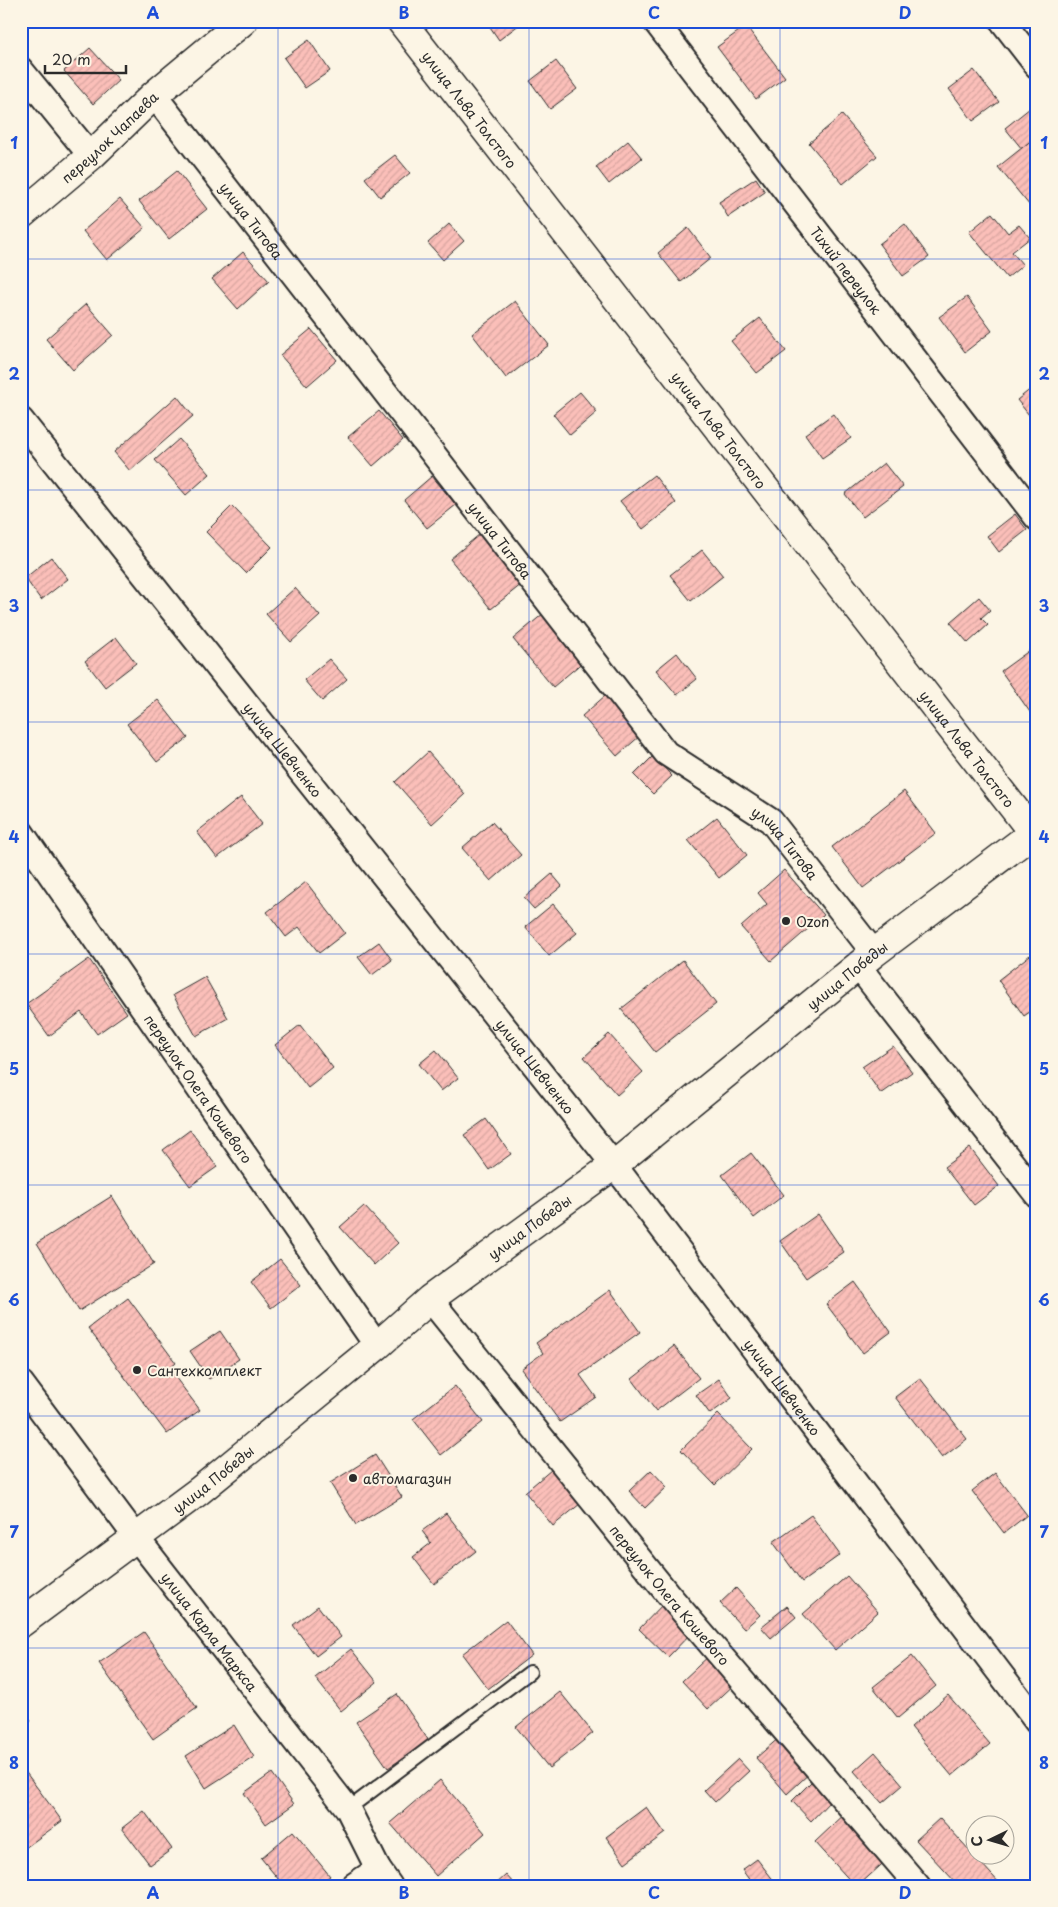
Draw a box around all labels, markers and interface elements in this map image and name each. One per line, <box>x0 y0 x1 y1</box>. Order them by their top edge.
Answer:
text: A <box>147 0 160 24</box>
text: B <box>399 0 410 24</box>
text: C <box>648 0 660 24</box>
text: D <box>899 0 911 24</box>
scale bar <box>45 42 126 74</box>
street label: улица Льва Толстого <box>417 46 522 173</box>
text: 20 m <box>52 47 91 70</box>
street label: переулок Чапаева <box>56 86 163 188</box>
text: 1 <box>10 130 18 154</box>
text: 1 <box>1040 130 1048 154</box>
street label: улица Титова <box>215 177 289 264</box>
street label: Тихий переулок <box>806 222 887 319</box>
text: 2 <box>8 361 20 385</box>
text: 2 <box>1038 361 1050 385</box>
street label: улица Льва Толстого <box>667 367 772 493</box>
street label: улица Титова <box>464 497 537 583</box>
text: 3 <box>9 593 19 617</box>
text: 3 <box>1039 593 1049 617</box>
street label: улица Льва Толстого <box>915 685 1020 812</box>
street label: улица Шевченко <box>239 697 328 802</box>
street label: улица Титова <box>747 801 823 884</box>
text: 4 <box>9 824 20 848</box>
text: 4 <box>1039 824 1050 848</box>
place label: Ozon <box>796 911 829 932</box>
marker: Ozon <box>780 915 792 927</box>
street label: улица Победы <box>802 936 892 1015</box>
street label: переулок Олега Кошевого <box>140 1010 258 1167</box>
street label: улица Шевченко <box>491 1014 580 1118</box>
text: 5 <box>9 1056 19 1080</box>
text: 5 <box>1039 1056 1049 1080</box>
street label: улица Победы <box>483 1189 576 1264</box>
text: 6 <box>8 1287 20 1311</box>
text: 6 <box>1038 1287 1050 1311</box>
street label: улица Шевченко <box>739 1334 826 1440</box>
place label: Сантехкомплект <box>147 1360 262 1381</box>
marker: Сантехкомплект <box>131 1364 143 1376</box>
street label: улица Победы <box>168 1440 258 1518</box>
place label: автомагазин <box>363 1468 452 1489</box>
marker: автомагазин <box>347 1472 359 1484</box>
text: 7 <box>9 1519 19 1543</box>
text: 7 <box>1039 1519 1049 1543</box>
street label: переулок Олега Кошевого <box>605 1520 735 1670</box>
street label: улица Карла Маркса <box>156 1567 263 1696</box>
text: 8 <box>9 1750 19 1774</box>
text: 8 <box>1039 1750 1049 1774</box>
north arrow <box>966 1814 1016 1864</box>
text: С <box>966 1835 987 1847</box>
text: A <box>147 1880 160 1904</box>
text: B <box>399 1880 410 1904</box>
text: C <box>648 1880 660 1904</box>
text: D <box>899 1880 911 1904</box>

